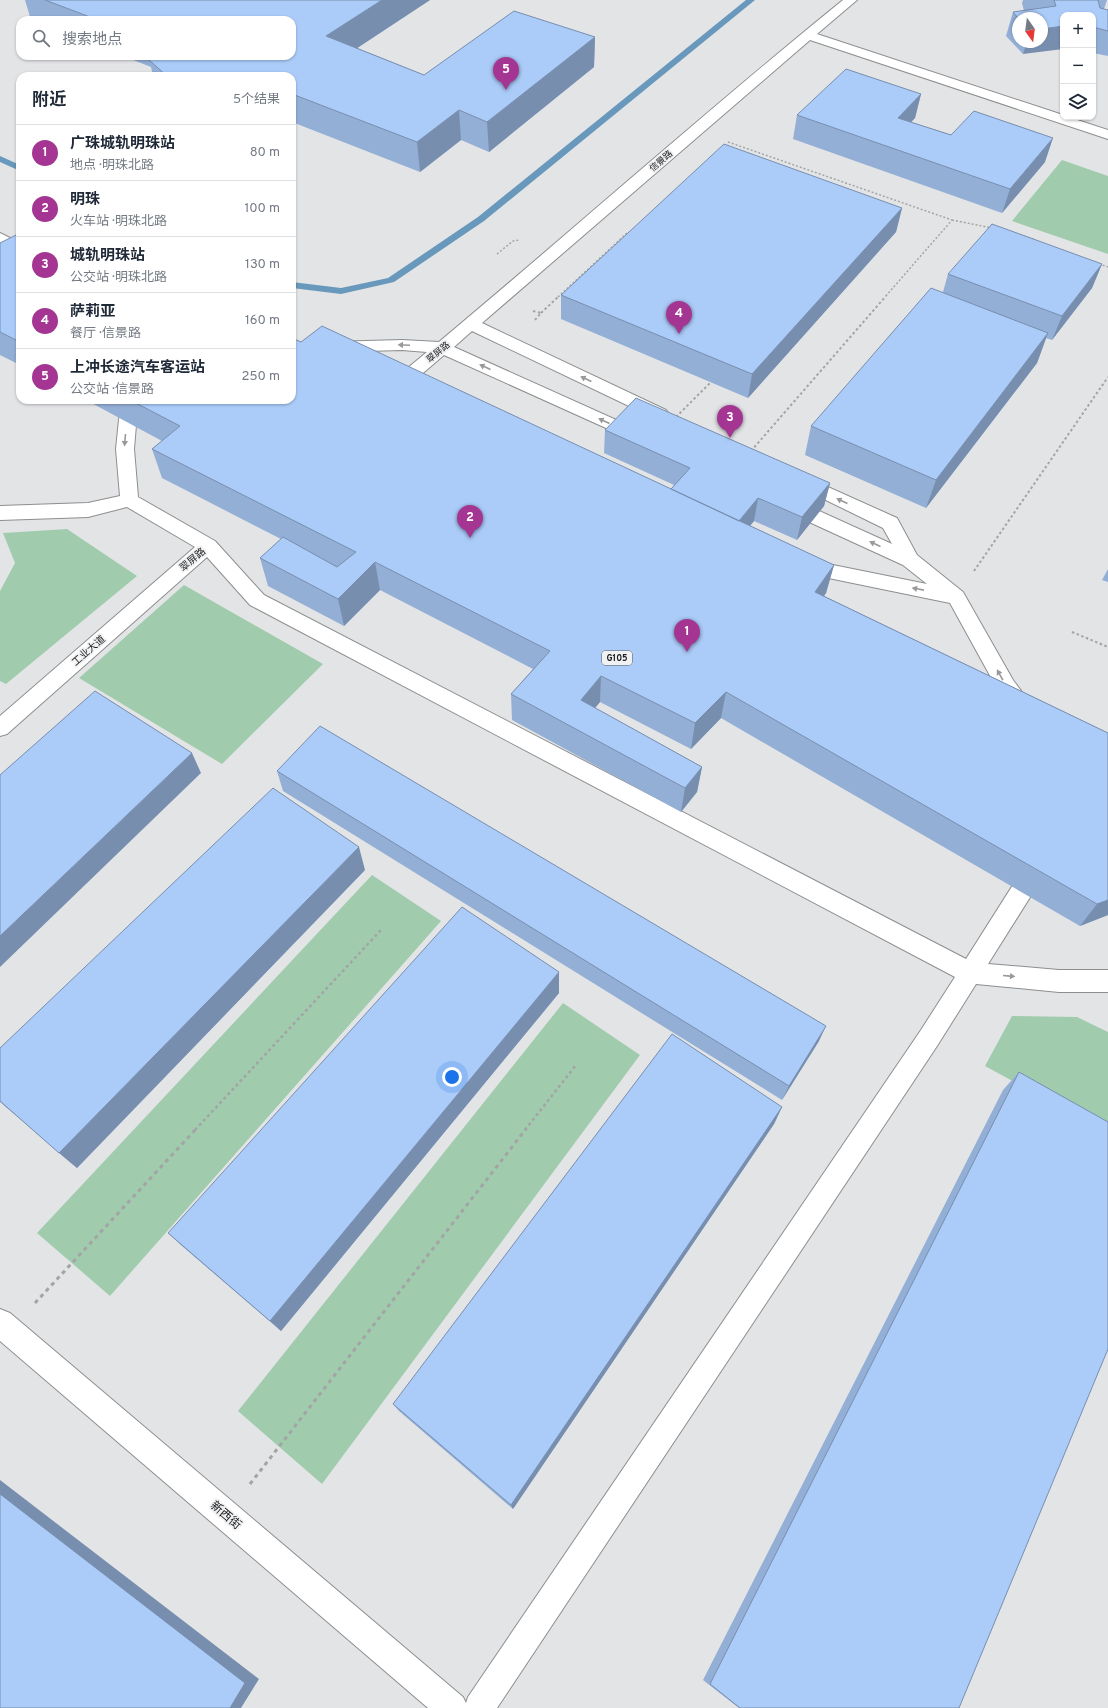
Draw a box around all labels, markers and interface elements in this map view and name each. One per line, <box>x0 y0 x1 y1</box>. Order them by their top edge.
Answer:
north arrow <box>1012 12 1048 48</box>
map controls <box>1060 12 1096 120</box>
button: + <box>1060 12 1096 48</box>
search box <box>16 16 296 60</box>
icon: search <box>30 27 52 49</box>
text: 搜索地点 <box>62 31 122 50</box>
button: − <box>1060 48 1096 84</box>
pin: 5 <box>493 57 519 90</box>
button: layers <box>1060 84 1096 120</box>
text: 附近 <box>32 90 66 112</box>
text: 5个结果 <box>233 92 280 108</box>
text: 广珠城轨明珠站 <box>70 135 175 154</box>
text: 1 <box>42 145 48 161</box>
text: 80 m <box>250 145 280 161</box>
street label: 信景路 <box>648 148 675 174</box>
text: 地点 · 明珠北路 <box>70 158 154 174</box>
text: 明珠 <box>70 191 100 210</box>
text: 2 <box>41 201 49 217</box>
text: 100 m <box>244 201 280 217</box>
text: 火车站 · 明珠北路 <box>70 214 167 230</box>
text: 城轨明珠站 <box>70 247 145 266</box>
text: 3 <box>41 257 49 273</box>
text: 130 m <box>245 257 280 273</box>
text: 公交站 · 明珠北路 <box>70 270 167 286</box>
pin: 4 <box>666 301 692 334</box>
text: 萨莉亚 <box>70 303 115 322</box>
text: 4 <box>41 313 49 329</box>
text: 160 m <box>245 313 280 329</box>
text: 餐厅 · 信景路 <box>70 326 141 342</box>
street label: 翠屏路 <box>424 339 452 365</box>
one-way arrow <box>397 342 410 348</box>
text: 上冲长途汽车客运站 <box>70 359 205 378</box>
one-way arrow <box>480 364 491 370</box>
text: 5 <box>41 369 49 385</box>
text: 250 m <box>242 369 280 385</box>
one-way arrow <box>580 376 592 382</box>
text: 公交站 · 信景路 <box>70 382 154 398</box>
pin: 3 <box>717 405 743 438</box>
one-way arrow <box>598 418 609 424</box>
one-way arrow <box>122 434 129 446</box>
one-way arrow <box>837 498 848 504</box>
pin: 2 <box>457 505 483 538</box>
one-way arrow <box>869 541 881 547</box>
street label: 翠屏路 <box>177 546 209 575</box>
one-way arrow <box>912 585 924 591</box>
pin: 1 <box>674 619 700 652</box>
street label: 工业大道 <box>70 633 108 669</box>
road number: G105 <box>602 651 632 665</box>
one-way arrow <box>996 669 1003 681</box>
one-way arrow <box>1002 973 1015 980</box>
your location <box>442 1067 462 1087</box>
street label: 新西街 <box>206 1498 244 1533</box>

